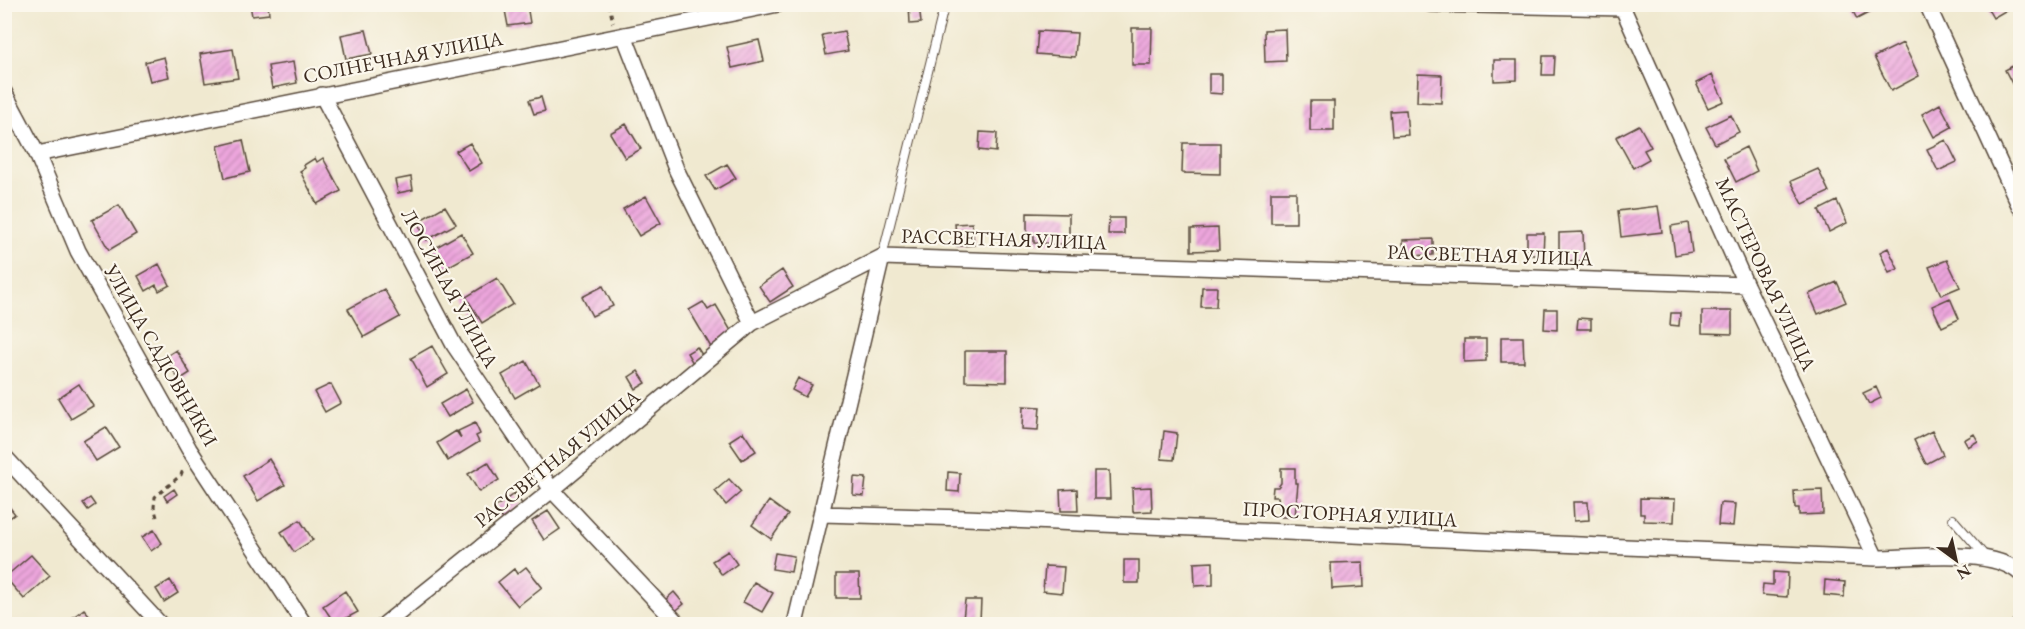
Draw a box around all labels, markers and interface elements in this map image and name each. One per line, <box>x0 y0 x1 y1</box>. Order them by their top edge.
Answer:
street label: СОЛНЕЧНАЯ УЛИЦА <box>301 25 505 89</box>
street label: МАСТЕРОВАЯ УЛИЦА <box>1710 173 1822 375</box>
street label: ЛОСИНАЯ УЛИЦА <box>395 204 505 372</box>
street label: РАССВЕТНАЯ УЛИЦА <box>901 222 1107 256</box>
street label: РАССВЕТНАЯ УЛИЦА <box>1387 238 1593 272</box>
street label: УЛИЦА САДОВНИКИ <box>98 259 224 451</box>
street label: РАССВЕТНАЯ УЛИЦА <box>469 383 645 533</box>
street label: ПРОСТОРНАЯ УЛИЦА <box>1242 495 1458 533</box>
north arrow <box>1926 530 1986 590</box>
text: N <box>1953 560 1975 585</box>

